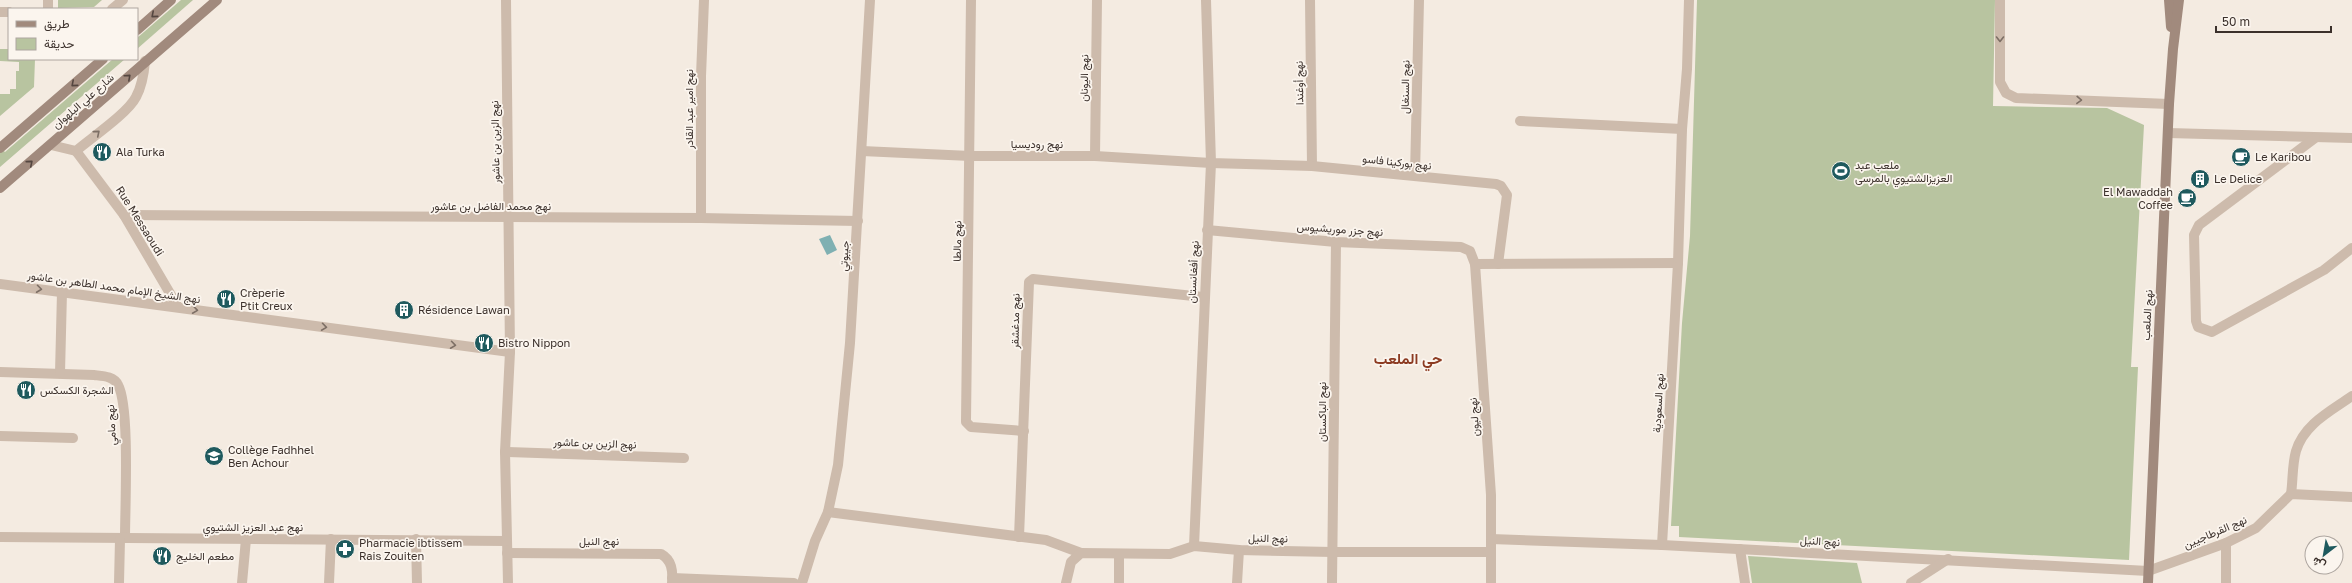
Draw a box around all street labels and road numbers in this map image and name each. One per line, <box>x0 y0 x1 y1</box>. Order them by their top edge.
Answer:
street label: نهج اليونان <box>1077 54 1092 102</box>
street label: نهج السنغال <box>1398 60 1413 114</box>
street label: نهج أوغندا <box>1292 61 1307 105</box>
street label: نهج امير عبد القادر <box>682 69 697 150</box>
street label: شارع علي البلهوان <box>49 70 119 134</box>
street label: نهج الزين بن عاشور <box>487 100 504 185</box>
street label: نهج روديسيا <box>1011 137 1063 152</box>
street label: نهج بوركينا فاسو <box>1362 151 1432 174</box>
street label: Rue Messaoudi <box>114 183 167 258</box>
street label: نهج محمد الفاضل بن عاشور <box>430 199 551 214</box>
street label: نهج جزر موريشيوس <box>1296 219 1384 240</box>
street label: نهج مالطا <box>950 220 965 262</box>
street label: جيبوتي <box>836 240 855 272</box>
street label: نهج أفغانستان <box>1184 240 1203 304</box>
street label: نهج الشيخ الإمام محمد الطاهر بن عاشور <box>25 268 201 307</box>
street label: نهج الملعب <box>2139 289 2156 341</box>
street label: نهج مدغشقر <box>1008 293 1023 350</box>
street label: نهج السعودية <box>1649 373 1668 433</box>
street label: نهج الباكستان <box>1315 382 1330 442</box>
street label: نهج ليون <box>1466 397 1483 437</box>
street label: نهج مامي <box>103 404 122 446</box>
street label: نهج الزين بن عاشور <box>552 435 637 452</box>
street label: نهج القرطاجيين <box>2181 512 2249 553</box>
street label: نهج عبد العزيز الشتيوي <box>203 520 303 537</box>
street label: نهج النيل <box>1248 531 1288 546</box>
street label: نهج النيل <box>1800 533 1840 550</box>
street label: نهج النيل <box>579 534 619 549</box>

